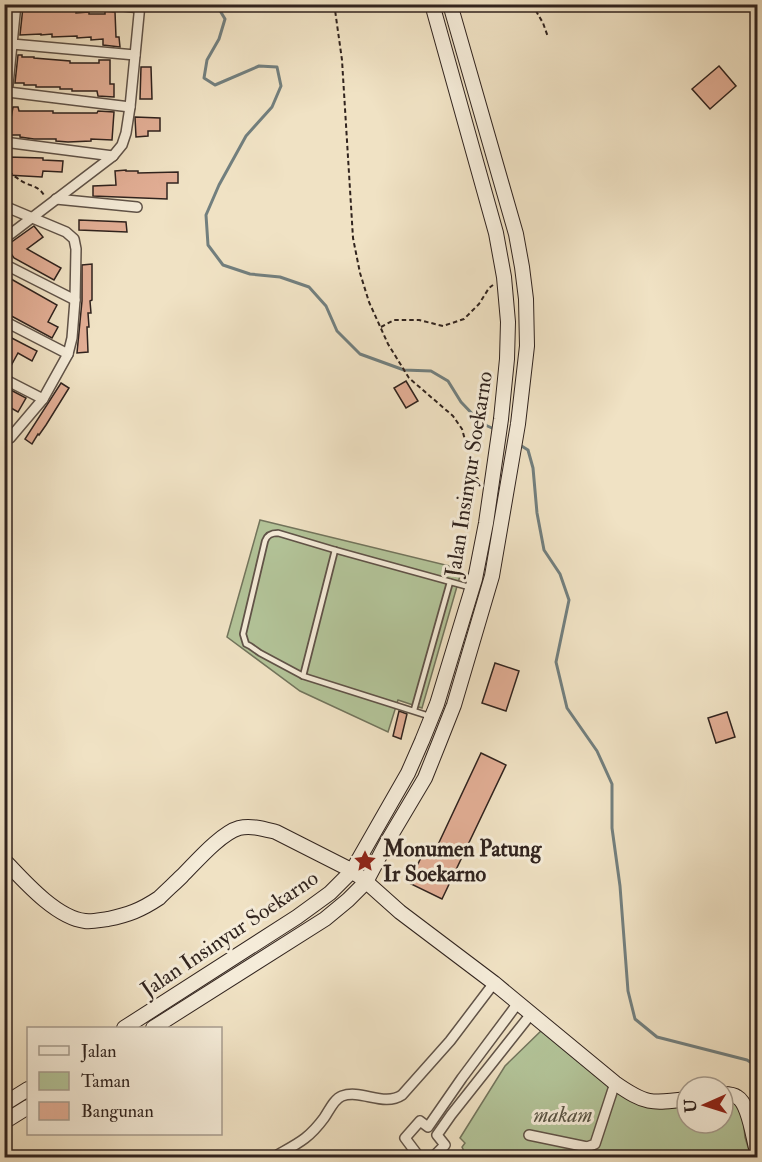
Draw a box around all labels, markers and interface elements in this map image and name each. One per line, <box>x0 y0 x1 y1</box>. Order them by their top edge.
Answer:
street label: Jalan Insinyur Soekarno <box>439 369 499 580</box>
place label: Monumen Patung Ir Soekarno <box>382 835 542 888</box>
place icon: Monumen Patung Ir Soekarno <box>352 848 378 874</box>
street label: Jalan Insinyur Soekarno <box>135 864 324 1004</box>
legend <box>27 1027 222 1135</box>
text: Jalan <box>80 1040 117 1063</box>
text: Taman <box>81 1070 130 1093</box>
north arrow <box>675 1075 735 1135</box>
text: U <box>681 1098 701 1113</box>
text: Bangunan <box>81 1100 154 1123</box>
park label: makam <box>534 1101 592 1129</box>

